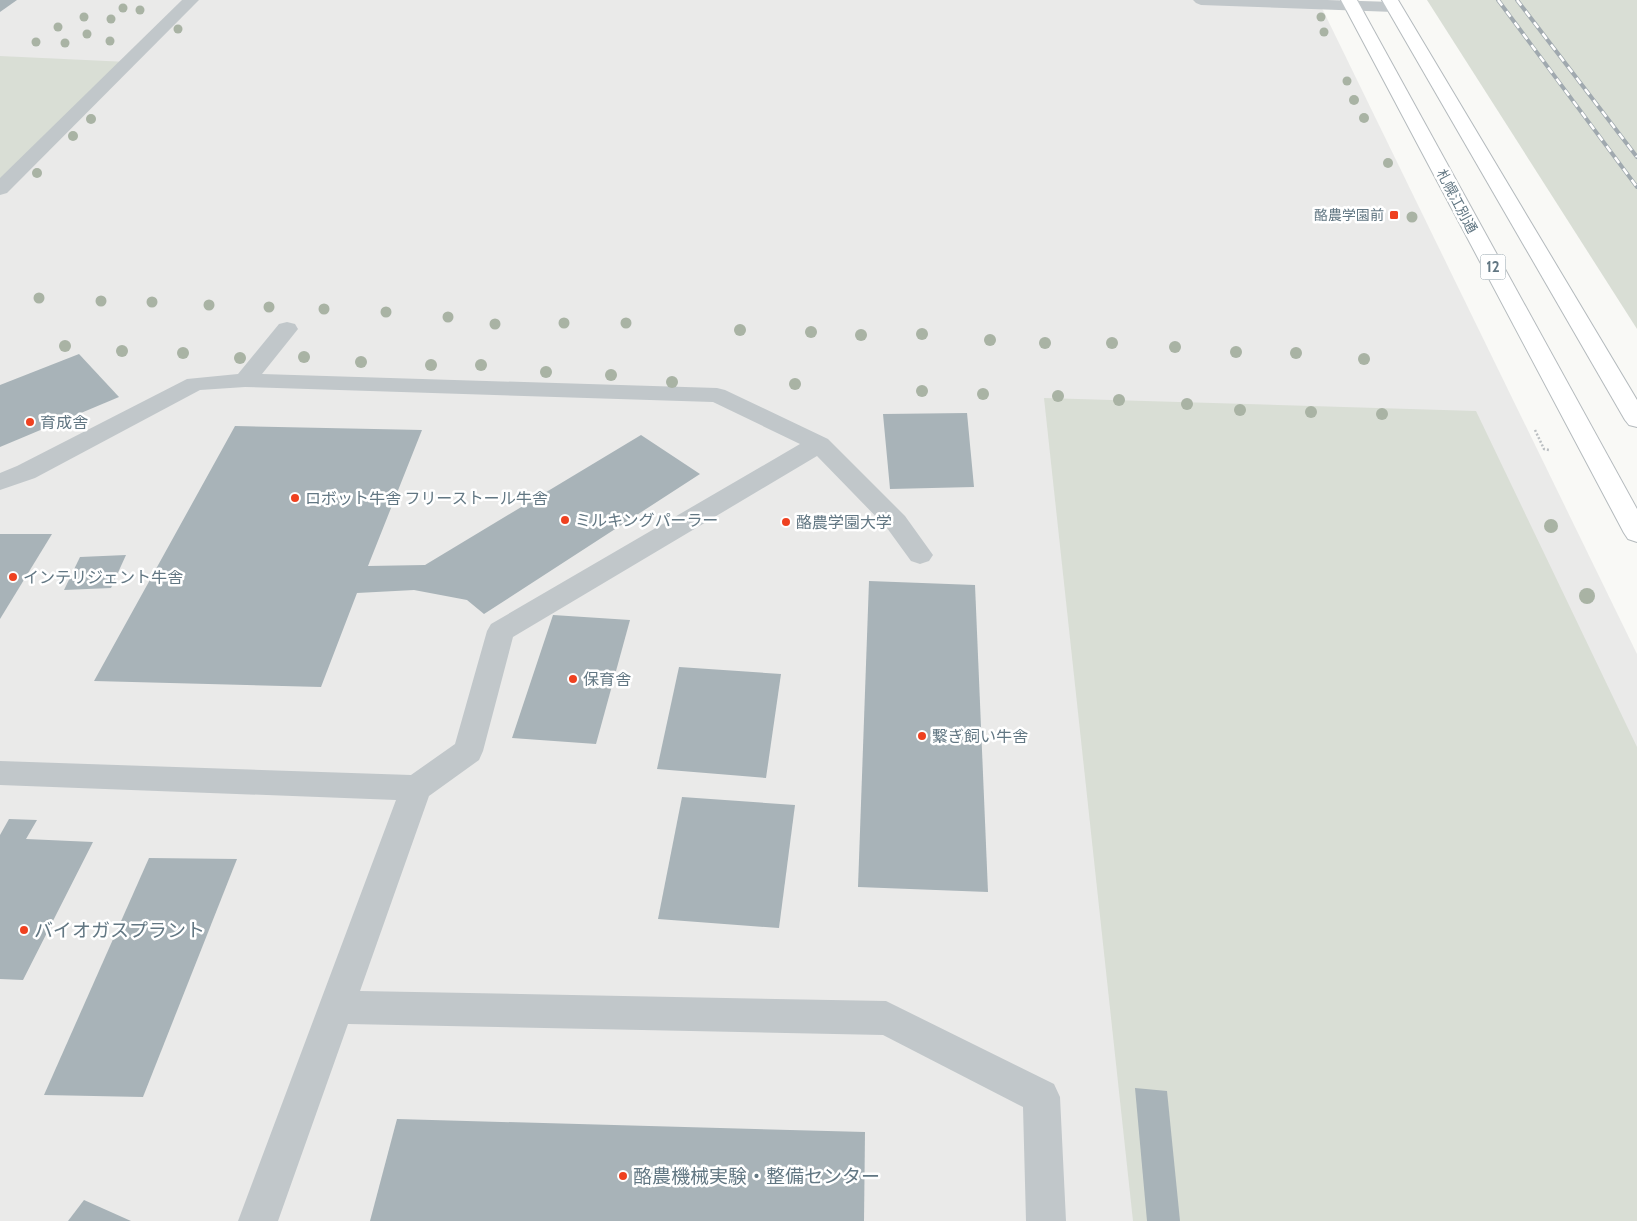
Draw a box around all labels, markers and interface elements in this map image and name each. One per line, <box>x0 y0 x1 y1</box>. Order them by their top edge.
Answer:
street label: 札幌江別通 <box>1433 166 1481 236</box>
place label: 酪農学園前 <box>1314 206 1384 224</box>
marker: 酪農学園前 <box>1388 209 1400 221</box>
road number: 12 <box>1480 254 1506 280</box>
place label: 育成舎 <box>40 413 88 432</box>
marker: 育成舎 <box>24 416 36 428</box>
place label: ロボット牛舎 フリーストール牛舎 <box>305 489 548 508</box>
marker: ロボット牛舎 フリーストール牛舎 <box>289 492 301 504</box>
place label: ミルキングパーラー <box>575 511 719 530</box>
place label: 酪農学園大学 <box>796 513 892 532</box>
marker: ミルキングパーラー <box>559 514 571 526</box>
marker: 酪農学園大学 <box>780 516 792 528</box>
place label: インテリジェント牛舎 <box>23 568 183 587</box>
marker: インテリジェント牛舎 <box>7 571 19 583</box>
place label: 保育舎 <box>583 670 631 689</box>
marker: 保育舎 <box>567 673 579 685</box>
place label: 繋ぎ飼い牛舎 <box>932 727 1028 746</box>
marker: 繋ぎ飼い牛舎 <box>916 730 928 742</box>
place label: バイオガスプラント <box>34 919 205 942</box>
marker: バイオガスプラント <box>18 924 30 936</box>
place label: 酪農機械実験・整備センター <box>633 1165 880 1188</box>
marker: 酪農機械実験・整備センター <box>617 1170 629 1182</box>

